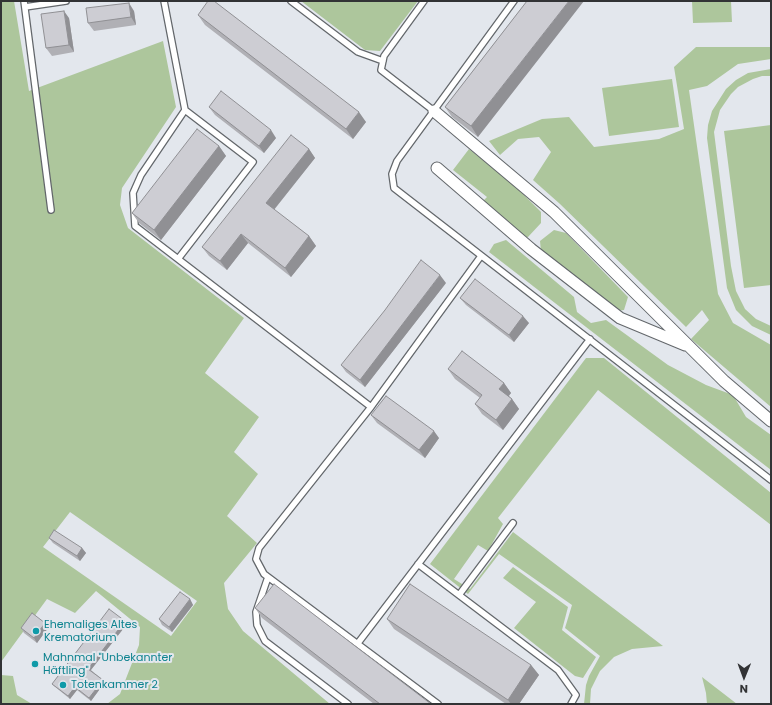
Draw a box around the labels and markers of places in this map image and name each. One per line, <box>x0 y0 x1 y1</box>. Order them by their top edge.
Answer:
place label: Ehemaliges Altes Krematorium <box>44 618 137 644</box>
marker: Ehemaliges Altes Krematorium <box>31 626 41 636</box>
place label: Mahnmal "Unbekannter Häftling" <box>43 651 172 677</box>
marker: Mahnmal "Unbekannter Häftling" <box>30 659 40 669</box>
place label: Totenkammer 2 <box>71 678 158 692</box>
marker: Totenkammer 2 <box>58 680 68 690</box>

